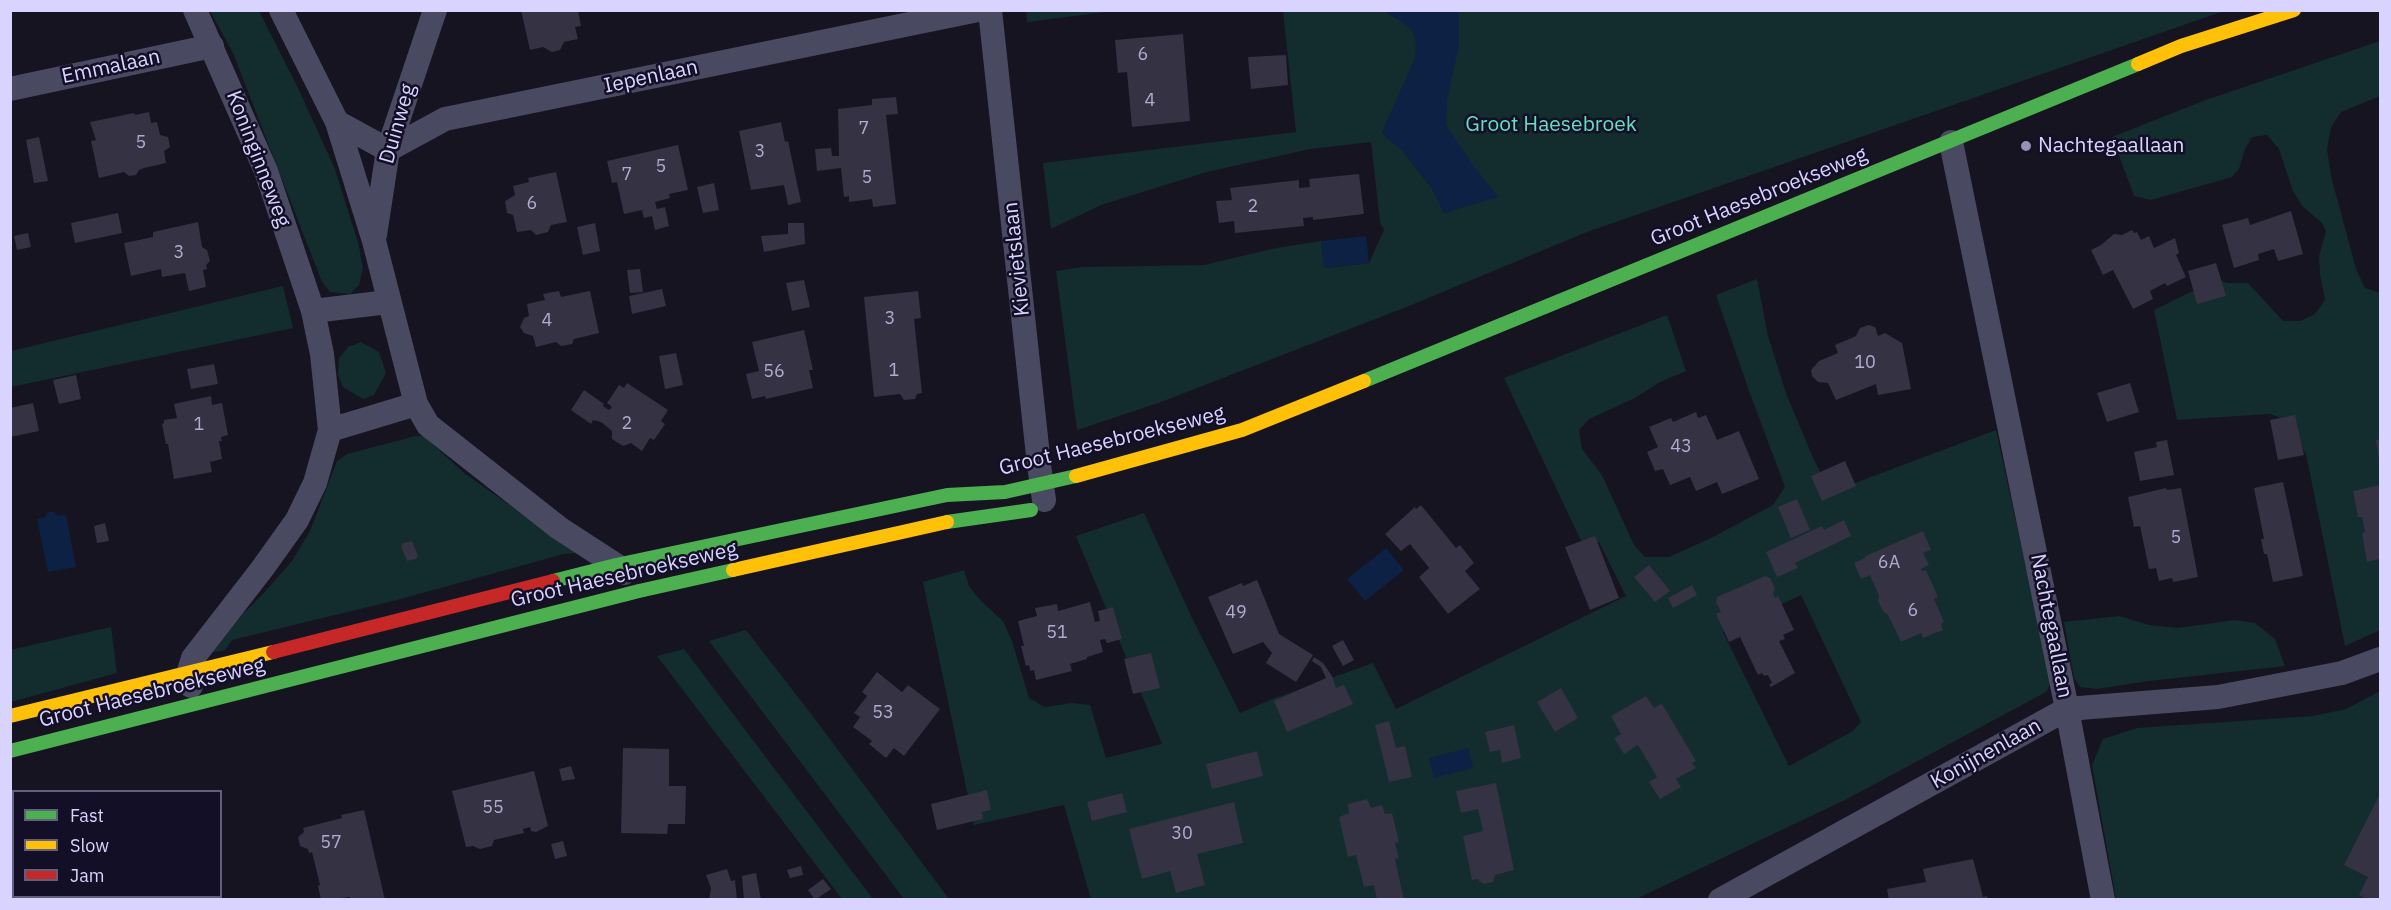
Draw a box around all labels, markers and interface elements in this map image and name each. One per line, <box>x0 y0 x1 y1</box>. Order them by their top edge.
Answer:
street label: Emmalaan <box>59 44 163 90</box>
house number: 6 <box>1138 44 1148 66</box>
street label: Iepenlaan <box>602 55 700 99</box>
street label: Duinweg <box>375 81 421 167</box>
street label: Koninginneweg <box>220 87 296 231</box>
house number: 4 <box>1145 90 1155 112</box>
park label: Groot Haesebroek <box>1465 112 1637 138</box>
house number: 7 <box>859 118 869 140</box>
house number: 5 <box>136 132 146 154</box>
place label: Nachtegaallaan <box>2038 133 2184 159</box>
marker: Nachtegaallaan <box>2019 139 2033 153</box>
house number: 3 <box>755 141 765 163</box>
street label: Groot Haesebroekseweg <box>1647 142 1871 252</box>
house number: 5 <box>656 156 666 178</box>
house number: 7 <box>622 164 632 186</box>
house number: 5 <box>862 167 872 189</box>
house number: 6 <box>527 193 537 215</box>
house number: 2 <box>1248 196 1258 218</box>
street label: Kievietslaan <box>998 201 1036 317</box>
house number: 3 <box>174 242 184 264</box>
house number: 3 <box>885 308 895 330</box>
house number: 4 <box>542 310 552 332</box>
house number: 10 <box>1854 352 1876 374</box>
house number: 1 <box>889 360 899 382</box>
house number: 56 <box>763 361 785 383</box>
street label: Groot Haesebroekseweg <box>997 401 1227 481</box>
house number: 2 <box>622 413 632 435</box>
house number: 1 <box>194 414 204 436</box>
house number: 43 <box>1670 436 1692 458</box>
house number: 5 <box>2171 527 2181 549</box>
street label: Groot Haesebroekseweg <box>508 537 740 613</box>
house number: 6A <box>1878 552 1900 574</box>
street label: Nachtegaallaan <box>2025 552 2077 700</box>
house number: 6 <box>1908 600 1918 622</box>
house number: 49 <box>1225 602 1247 624</box>
house number: 51 <box>1046 622 1068 644</box>
street label: Groot Haesebroekseweg <box>37 653 267 733</box>
house number: 53 <box>872 702 894 724</box>
street label: Konijnenlaan <box>1926 713 2046 795</box>
legend <box>12 790 222 898</box>
house number: 55 <box>482 797 504 819</box>
text: Fast <box>70 804 104 827</box>
house number: 30 <box>1171 823 1193 845</box>
house number: 57 <box>320 832 342 854</box>
text: Slow <box>70 834 109 857</box>
text: Jam <box>70 864 105 887</box>

